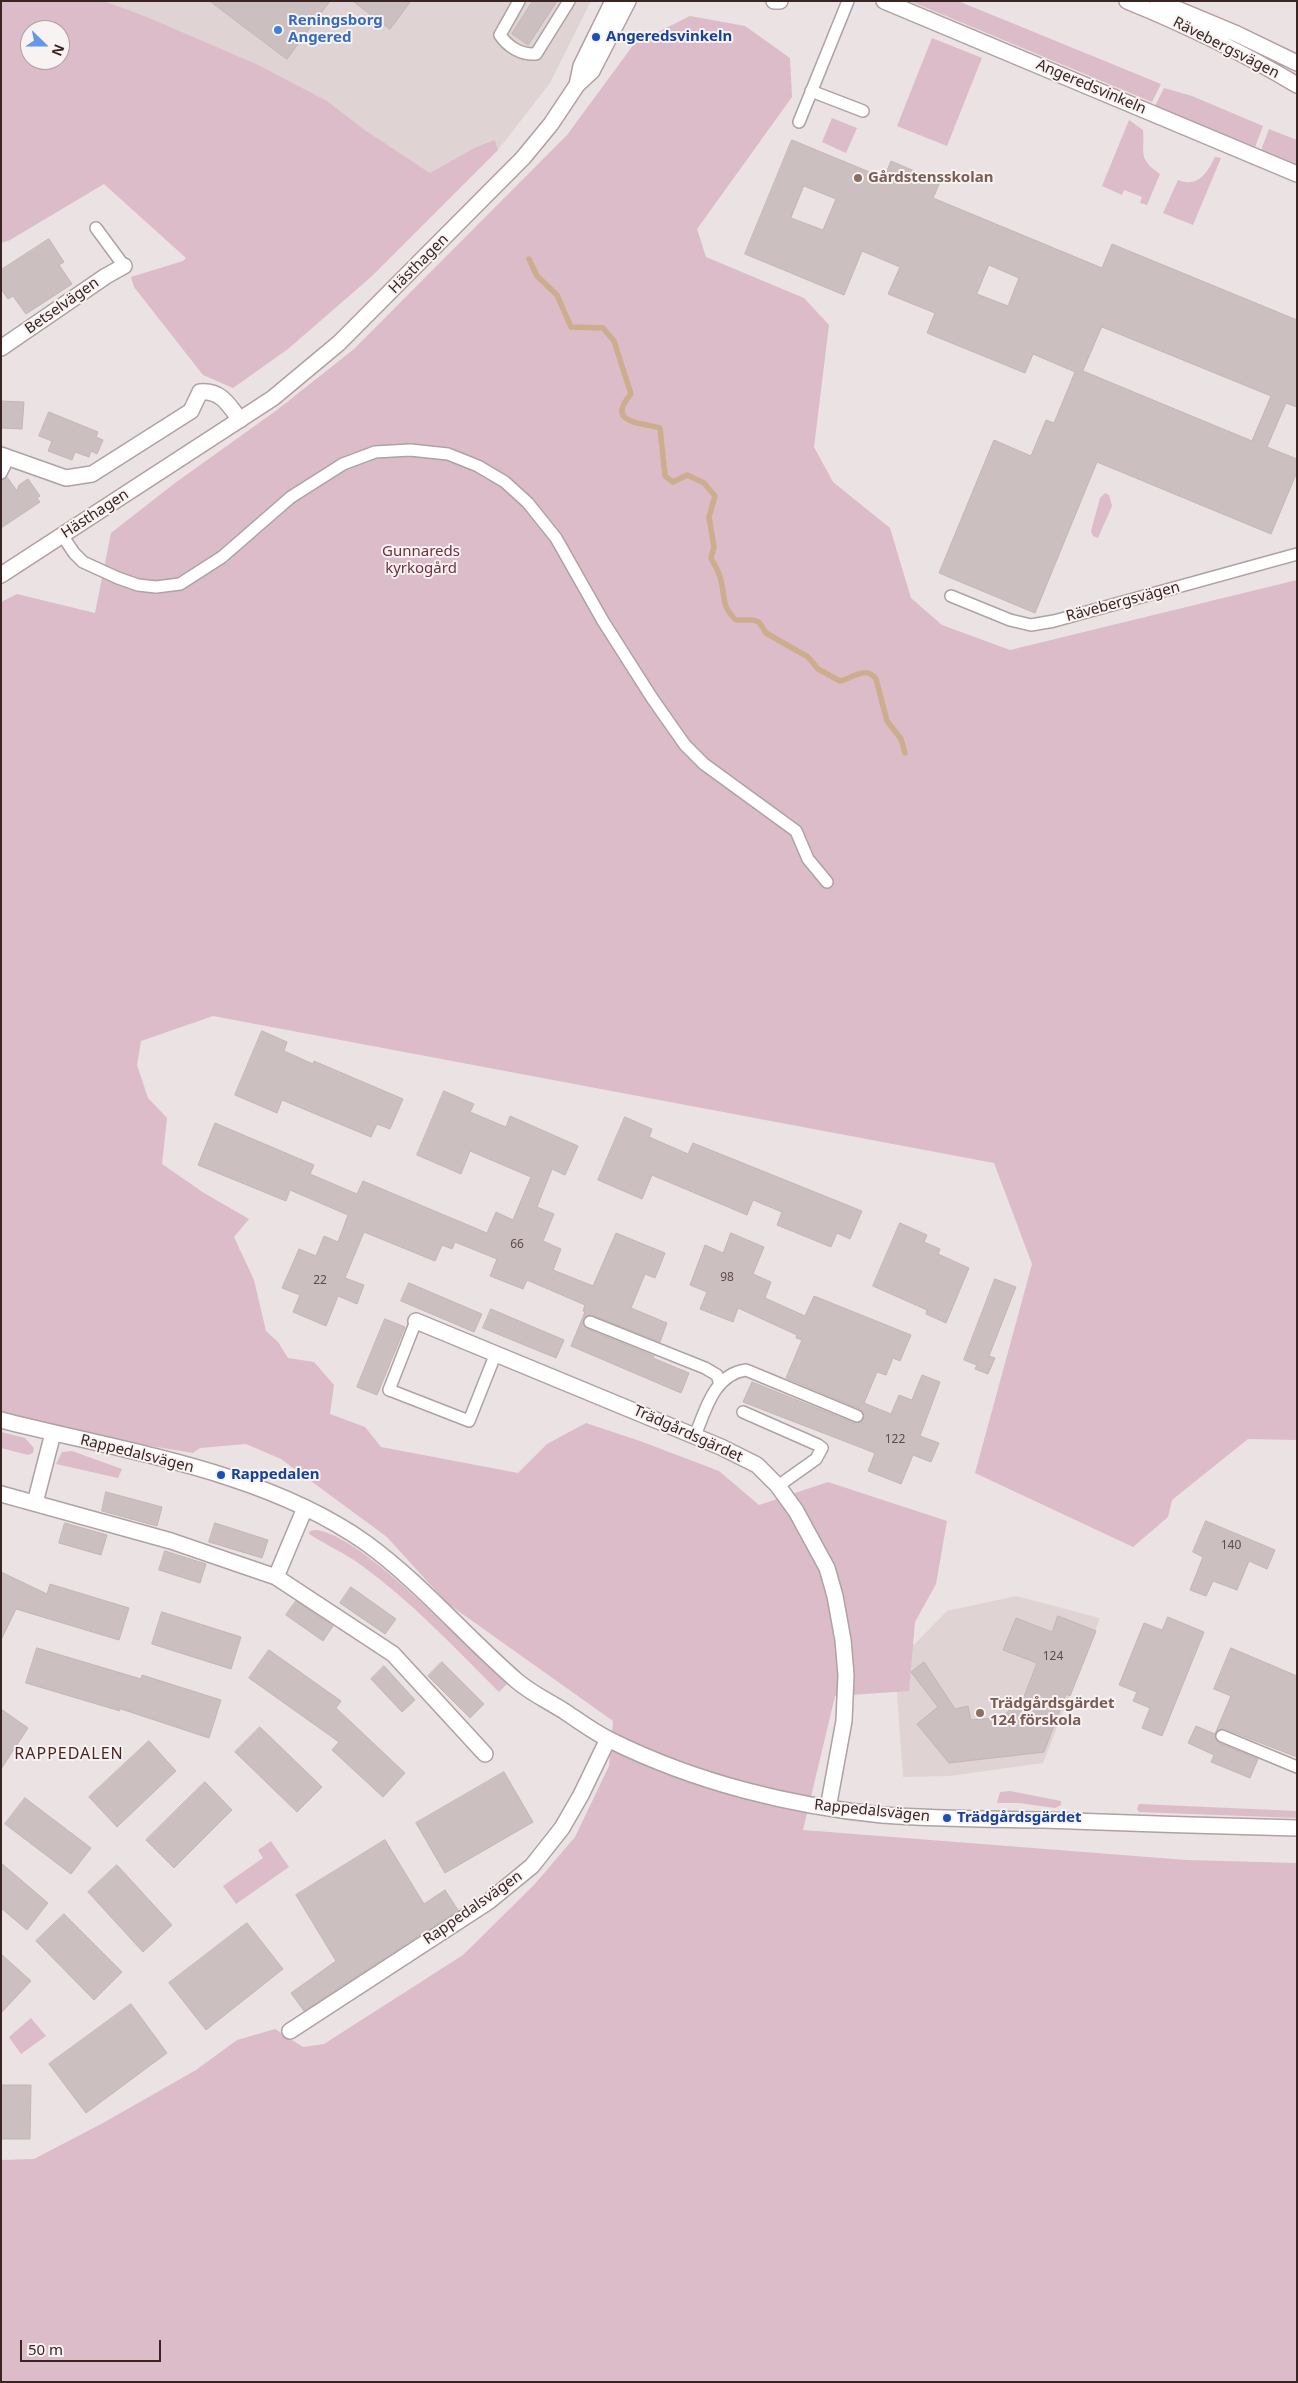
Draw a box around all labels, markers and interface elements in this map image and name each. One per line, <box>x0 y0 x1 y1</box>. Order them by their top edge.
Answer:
place label: Reningsborg Angered <box>288 12 383 47</box>
street label: Rävebergsvägen <box>1170 13 1282 83</box>
north arrow <box>20 20 70 70</box>
marker: Reningsborg Angered <box>272 24 284 36</box>
place label: Angeredsvinkeln <box>606 28 732 46</box>
marker: Angeredsvinkeln <box>590 31 602 43</box>
text: N <box>48 42 69 59</box>
street label: Angeredsvinkeln <box>1033 56 1149 118</box>
place label: Gårdstensskolan <box>868 169 993 187</box>
marker: Gårdstensskolan <box>852 172 864 184</box>
street label: Hästhagen <box>385 230 453 298</box>
street label: Betselvägen <box>22 274 102 338</box>
street label: Hästhagen <box>58 486 132 542</box>
park label: Gunnareds kyrkogård <box>382 543 460 578</box>
street label: Rävebergsvägen <box>1064 578 1182 626</box>
house number: 66 <box>510 1238 524 1252</box>
house number: 98 <box>720 1271 734 1285</box>
house number: 22 <box>313 1274 327 1288</box>
street label: Trädgårdsgärdet <box>631 1402 745 1466</box>
street label: Rappedalsvägen <box>78 1431 196 1477</box>
house number: 122 <box>885 1433 905 1447</box>
place label: Rappedalen <box>231 1466 319 1484</box>
marker: Rappedalen <box>215 1469 227 1481</box>
house number: 140 <box>1221 1539 1241 1553</box>
house number: 124 <box>1043 1650 1063 1664</box>
place label: Trädgårdsgärdet 124 förskola <box>990 1695 1114 1730</box>
marker: Trädgårdsgärdet 124 förskola <box>974 1707 986 1719</box>
district label: RAPPEDALEN <box>13 1744 125 1764</box>
street label: Rappedalsvägen <box>813 1796 931 1826</box>
place label: Trädgårdsgärdet <box>957 1809 1081 1827</box>
marker: Trädgårdsgärdet <box>941 1812 953 1824</box>
street label: Rappedalsvägen <box>420 1867 526 1949</box>
scale bar <box>22 2330 164 2362</box>
text: 50 m <box>28 2339 63 2359</box>

